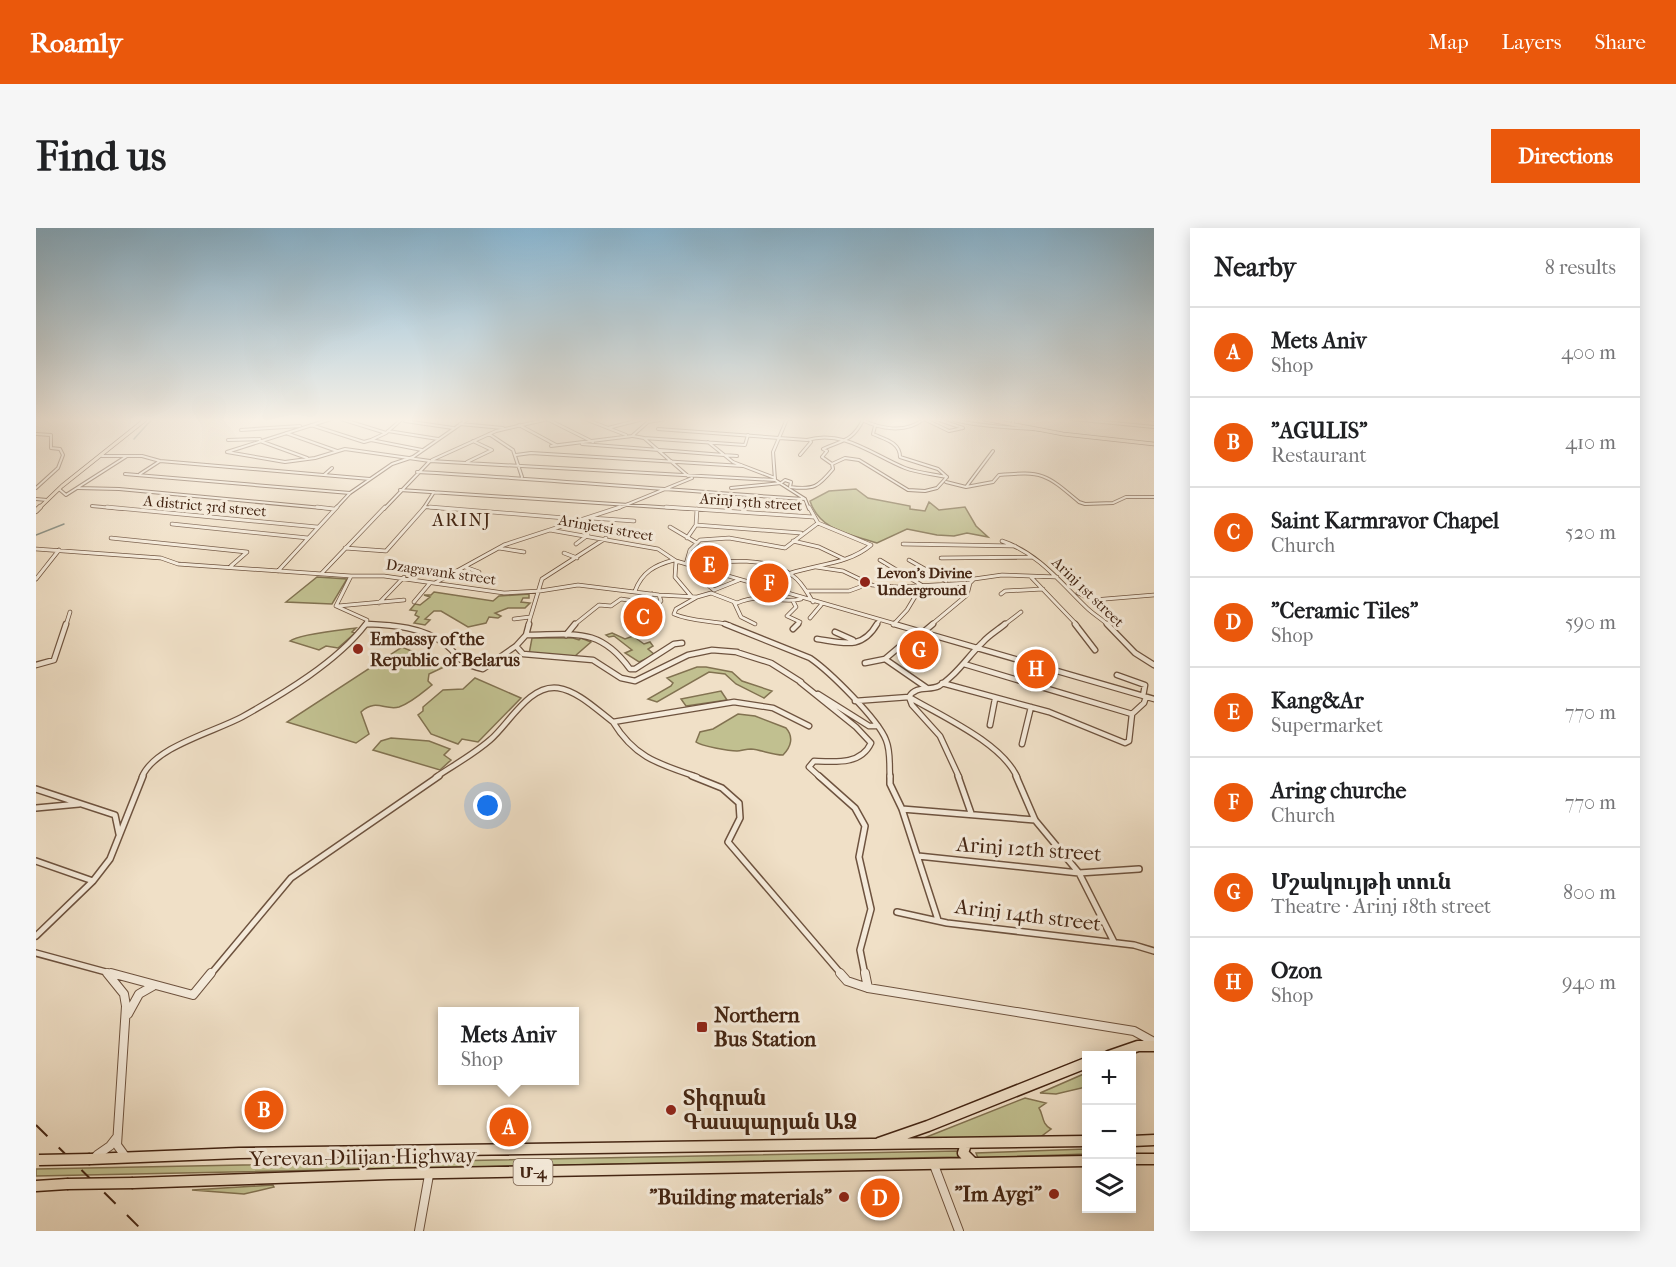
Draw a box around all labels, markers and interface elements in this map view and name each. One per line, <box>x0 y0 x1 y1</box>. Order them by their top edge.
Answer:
text: Roamly <box>30 26 122 59</box>
text: Map <box>1428 30 1469 54</box>
text: Layers <box>1502 30 1561 54</box>
text: Share <box>1594 30 1646 54</box>
button: Directions <box>1491 129 1640 183</box>
text: Find us <box>36 132 166 181</box>
text: Nearby <box>1214 252 1296 283</box>
text: 8 results <box>1545 256 1616 279</box>
text: Mets Aniv <box>1271 328 1367 354</box>
text: A <box>1227 341 1240 364</box>
text: 400 m <box>1561 341 1616 364</box>
text: Shop <box>1271 354 1313 377</box>
text: "AGULIS" <box>1271 418 1368 444</box>
text: B <box>1227 431 1240 454</box>
text: 410 m <box>1565 431 1616 454</box>
text: Restaurant <box>1271 444 1367 467</box>
street label: Arinj 15th street <box>698 489 803 515</box>
street label: A district 3rd street <box>142 492 268 520</box>
text: Saint Karmravor Chapel <box>1271 508 1499 534</box>
district label: ARINJ <box>431 510 492 531</box>
street label: Arinjetsi street <box>556 511 656 545</box>
text: C <box>1227 521 1240 544</box>
text: 520 m <box>1565 521 1616 544</box>
text: Church <box>1271 534 1335 557</box>
pin: E <box>690 542 728 588</box>
street label: Arinj 1st street <box>1048 552 1128 631</box>
street label: Dzagavank street <box>385 555 498 589</box>
pin: F <box>750 560 788 606</box>
place label: Levon's Divine Underground <box>876 564 973 599</box>
marker: Levon's Divine Underground <box>858 575 872 589</box>
pin: C <box>624 594 662 640</box>
text: "Ceramic Tiles" <box>1271 598 1418 624</box>
text: D <box>1226 611 1241 634</box>
text: 590 m <box>1565 611 1616 634</box>
text: Shop <box>1271 624 1313 647</box>
pin: G <box>900 628 938 672</box>
place label: Embassy of the Republic of Belarus <box>370 629 520 671</box>
marker: Embassy of the Republic of Belarus <box>351 642 365 656</box>
pin: H <box>1016 646 1056 692</box>
text: Kang&Ar <box>1271 688 1364 714</box>
text: E <box>1227 701 1240 724</box>
text: 770 m <box>1565 701 1616 724</box>
text: Supermarket <box>1271 714 1383 737</box>
text: Aring churche <box>1271 778 1407 804</box>
your location <box>473 791 502 820</box>
text: F <box>1228 791 1239 814</box>
text: 770 m <box>1565 791 1616 814</box>
text: Church <box>1271 804 1335 827</box>
street label: Arinj 12th street <box>955 832 1103 866</box>
text: Մշակույթի տուն <box>1271 869 1451 895</box>
text: G <box>1226 881 1241 904</box>
text: 800 m <box>1563 881 1616 904</box>
street label: Arinj 14th street <box>953 894 1103 936</box>
text: Theatre · Arinj 18th street <box>1271 895 1491 918</box>
text: Ozon <box>1271 958 1322 984</box>
text: H <box>1226 971 1241 994</box>
text: 940 m <box>1562 971 1616 994</box>
text: Shop <box>1271 984 1313 1007</box>
place label: Northern Bus Station <box>714 1003 817 1051</box>
popup <box>438 1007 579 1085</box>
marker: Northern Bus Station <box>695 1020 709 1034</box>
text: Mets Aniv <box>461 1022 556 1048</box>
text: Shop <box>461 1048 503 1071</box>
map controls <box>1082 1051 1136 1213</box>
button: + <box>1082 1051 1136 1105</box>
place label: Տիգրան Գասպարյան ԱՁ <box>683 1086 857 1135</box>
pin: B <box>244 1088 284 1132</box>
marker: Տիգրան Գասպարյան ԱՁ <box>664 1103 678 1117</box>
pin: A <box>490 1104 528 1150</box>
button: − <box>1082 1105 1136 1159</box>
street label: Yerevan-Dilijan Highway <box>248 1143 477 1171</box>
road number: Մ-4 <box>514 1159 552 1185</box>
button: layers <box>1082 1159 1136 1213</box>
pin: D <box>860 1176 900 1220</box>
place label: "Im Aygi" <box>954 1182 1042 1206</box>
place label: "Building materials" <box>649 1185 832 1209</box>
marker: "Im Aygi" <box>1047 1187 1061 1201</box>
marker: "Building materials" <box>837 1190 851 1204</box>

